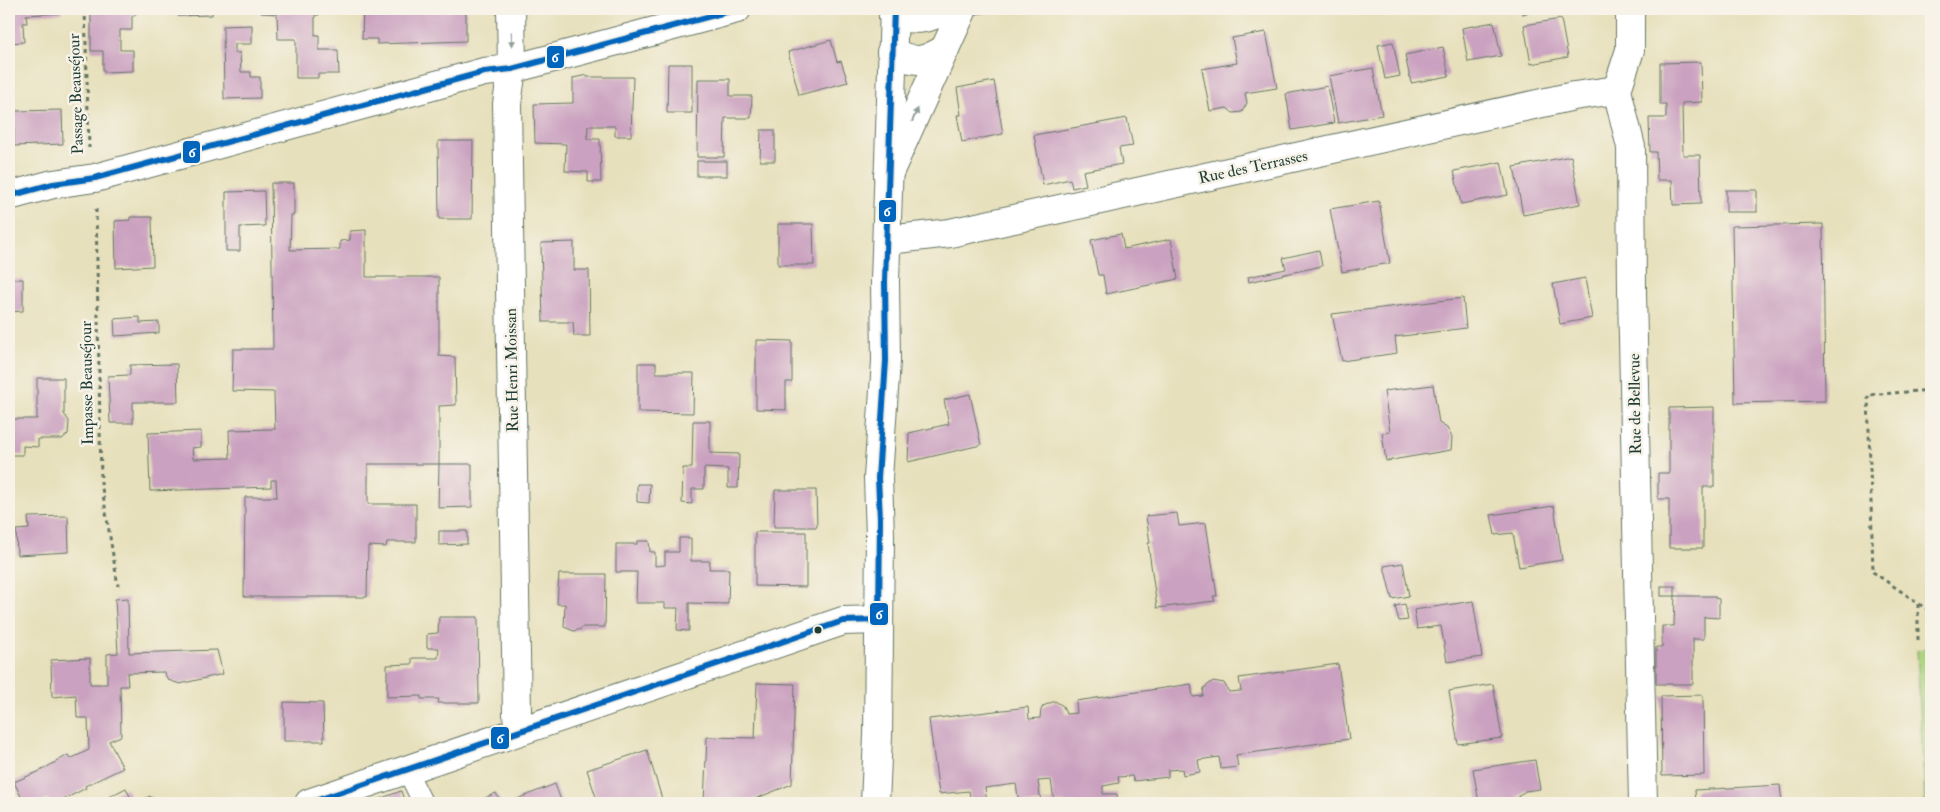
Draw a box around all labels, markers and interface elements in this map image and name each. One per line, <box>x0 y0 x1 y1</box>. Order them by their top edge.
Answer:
one-way arrow <box>508 31 516 47</box>
street label: Passage Beauséjour <box>64 33 88 155</box>
line badge: 6 <box>546 45 565 69</box>
text: 6 <box>551 49 559 66</box>
one-way arrow <box>912 108 920 122</box>
line badge: 6 <box>182 140 201 164</box>
text: 6 <box>188 144 196 161</box>
street label: Rue des Terrasses <box>1197 146 1309 188</box>
line badge: 6 <box>878 199 897 223</box>
text: 6 <box>883 203 891 220</box>
street label: Rue Henri Moissan <box>501 308 523 432</box>
street label: Impasse Beauséjour <box>76 321 99 445</box>
street label: Rue de Bellevue <box>1624 353 1646 455</box>
line badge: 6 <box>869 602 889 626</box>
text: 6 <box>875 606 883 623</box>
unlabelled marker <box>813 625 823 635</box>
line badge: 6 <box>490 726 510 750</box>
text: 6 <box>496 730 504 747</box>

